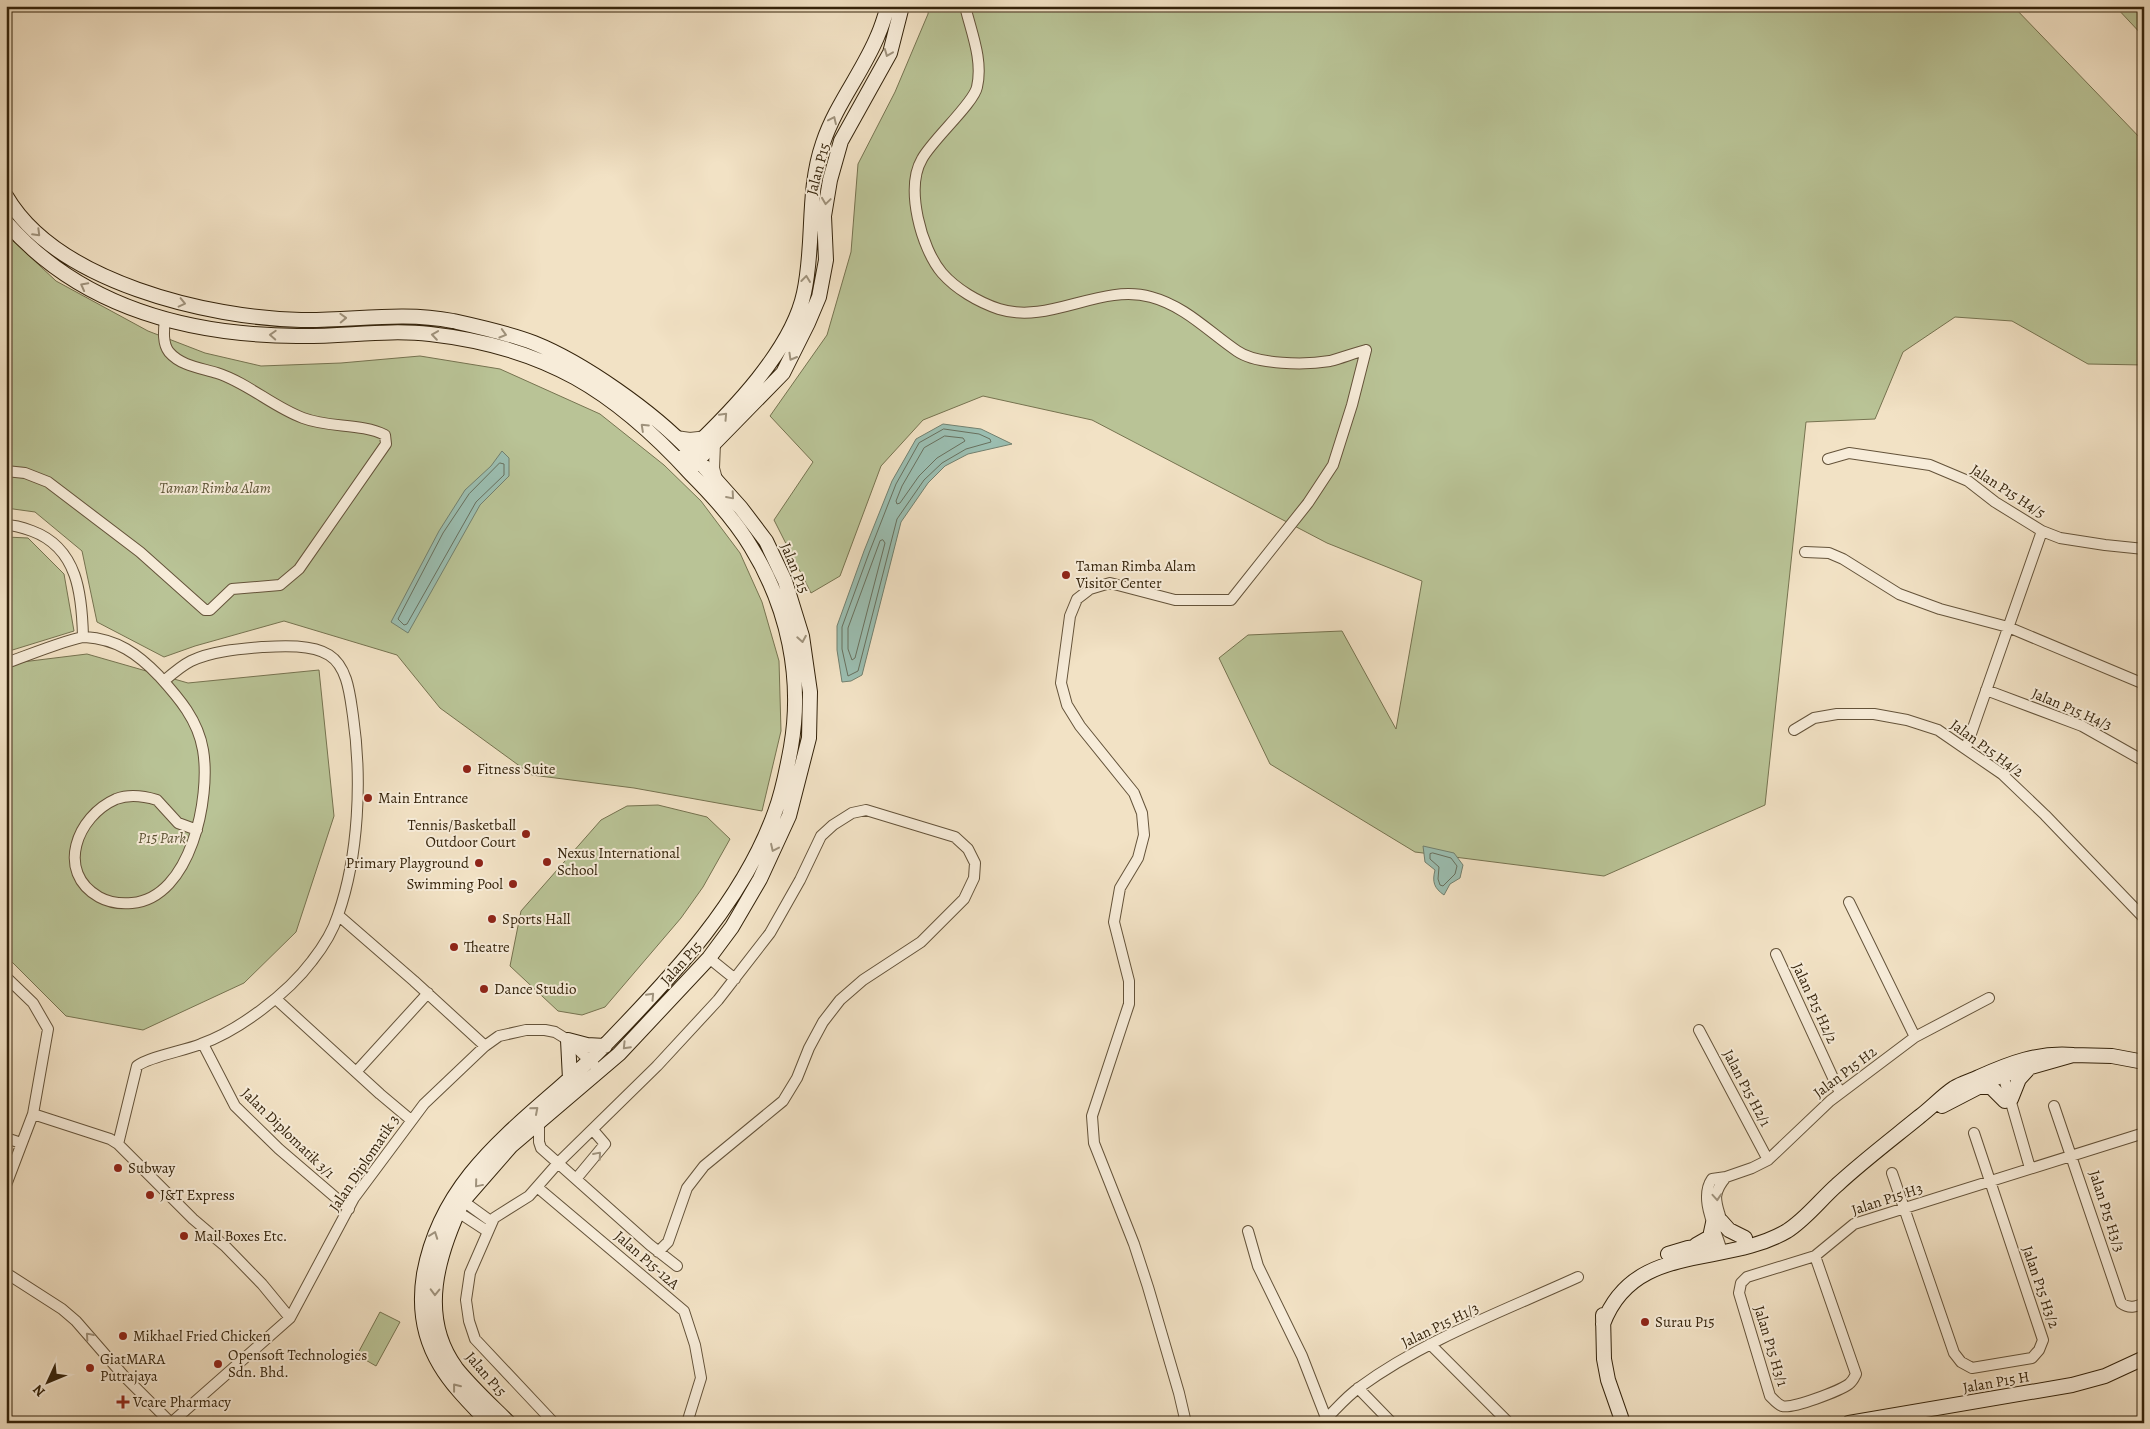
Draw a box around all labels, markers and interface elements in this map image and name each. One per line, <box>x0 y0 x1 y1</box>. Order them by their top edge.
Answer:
one-way arrow <box>884 48 895 57</box>
one-way arrow <box>827 116 837 125</box>
street label: Jalan P15 <box>801 141 835 197</box>
one-way arrow <box>821 198 832 206</box>
one-way arrow <box>31 228 40 237</box>
one-way arrow <box>800 275 811 283</box>
one-way arrow <box>80 282 89 292</box>
one-way arrow <box>178 297 186 307</box>
one-way arrow <box>339 313 347 324</box>
one-way arrow <box>269 329 277 340</box>
one-way arrow <box>499 329 507 339</box>
one-way arrow <box>431 330 439 341</box>
one-way arrow <box>788 352 798 361</box>
one-way arrow <box>718 413 727 422</box>
one-way arrow <box>640 424 649 433</box>
street label: Jalan P15 H4/5 <box>1967 459 2049 523</box>
park label: Taman Rimba Alam <box>159 478 271 498</box>
one-way arrow <box>725 491 734 500</box>
street label: Jalan P15 <box>776 540 814 596</box>
place label: Taman Rimba Alam Visitor Center <box>1075 556 1197 593</box>
marker: Taman Rimba Alam Visitor Center <box>1060 569 1072 581</box>
one-way arrow <box>797 635 807 644</box>
street label: Jalan P15 H4/3 <box>2029 683 2115 735</box>
street label: Jalan P15 H4/2 <box>1946 715 2028 781</box>
place label: Fitness Suite <box>477 759 556 779</box>
marker: Fitness Suite <box>461 763 473 775</box>
place label: Main Entrance <box>378 788 468 808</box>
marker: Main Entrance <box>362 792 374 804</box>
place label: Tennis/Basketball Outdoor Court <box>408 815 516 852</box>
park label: P15 Park <box>138 828 186 848</box>
marker: Tennis/Basketball Outdoor Court <box>520 828 532 840</box>
place label: Nexus International School <box>557 843 680 880</box>
one-way arrow <box>770 843 781 852</box>
place label: Primary Playground <box>346 853 470 873</box>
marker: Nexus International School <box>541 856 553 868</box>
marker: Primary Playground <box>473 857 485 869</box>
place label: Swimming Pool <box>406 874 503 894</box>
marker: Swimming Pool <box>507 878 519 890</box>
place label: Sports Hall <box>502 909 571 929</box>
marker: Sports Hall <box>486 913 498 925</box>
place label: Theatre <box>464 937 510 957</box>
street label: Jalan P15 <box>656 937 706 989</box>
marker: Theatre <box>448 941 460 953</box>
street label: Jalan P15 H2/2 <box>1788 960 1842 1046</box>
place label: Dance Studio <box>494 979 576 999</box>
marker: Dance Studio <box>478 983 490 995</box>
one-way arrow <box>645 993 654 1002</box>
one-way arrow <box>623 1041 632 1050</box>
street label: Jalan P15 H2 <box>1809 1042 1881 1102</box>
street label: Jalan P15 H2/1 <box>1718 1046 1776 1130</box>
street label: Jalan Diplomatik 3/1 <box>237 1083 339 1183</box>
one-way arrow <box>530 1107 539 1116</box>
street label: Jalan Diplomatik 3 <box>324 1111 404 1215</box>
one-way arrow <box>592 1151 601 1160</box>
place label: Subway <box>128 1158 175 1178</box>
marker: Subway <box>112 1162 124 1174</box>
street label: Jalan P15 H3/3 <box>2084 1168 2130 1254</box>
one-way arrow <box>475 1178 484 1187</box>
street label: Jalan P15 H3 <box>1849 1178 1925 1220</box>
place label: J&T Express <box>160 1185 235 1205</box>
marker: J&T Express <box>144 1189 156 1201</box>
one-way arrow <box>1711 1194 1722 1202</box>
place label: Mail Boxes Etc. <box>194 1226 287 1246</box>
street label: Jalan P15-12A <box>610 1226 684 1294</box>
marker: Mail Boxes Etc. <box>178 1230 190 1242</box>
one-way arrow <box>428 1231 438 1240</box>
street label: Jalan P15 H3/2 <box>2018 1243 2064 1331</box>
one-way arrow <box>430 1288 440 1296</box>
street label: Jalan P15 H1/3 <box>1398 1298 1482 1352</box>
street label: Jalan P15 H3/1 <box>1749 1303 1793 1389</box>
place label: Surau P15 <box>1655 1312 1715 1332</box>
marker: Surau P15 <box>1639 1316 1651 1328</box>
place label: Mikhael Fried Chicken <box>133 1326 271 1346</box>
marker: Mikhael Fried Chicken <box>117 1330 129 1342</box>
one-way arrow <box>86 1333 95 1342</box>
place label: Opensoft Technologies Sdn. Bhd. <box>228 1345 367 1382</box>
street label: Jalan P15 <box>461 1347 511 1401</box>
place label: GiatMARA Putrajaya <box>100 1349 166 1386</box>
north arrow <box>22 1356 72 1406</box>
marker: Opensoft Technologies Sdn. Bhd. <box>212 1358 224 1370</box>
marker: GiatMARA Putrajaya <box>84 1362 96 1374</box>
street label: Jalan P15 H <box>1961 1366 2031 1398</box>
text: N <box>29 1380 49 1401</box>
one-way arrow <box>454 1384 462 1393</box>
place label: Vcare Pharmacy <box>132 1392 231 1412</box>
marker: Vcare Pharmacy <box>117 1396 129 1408</box>

